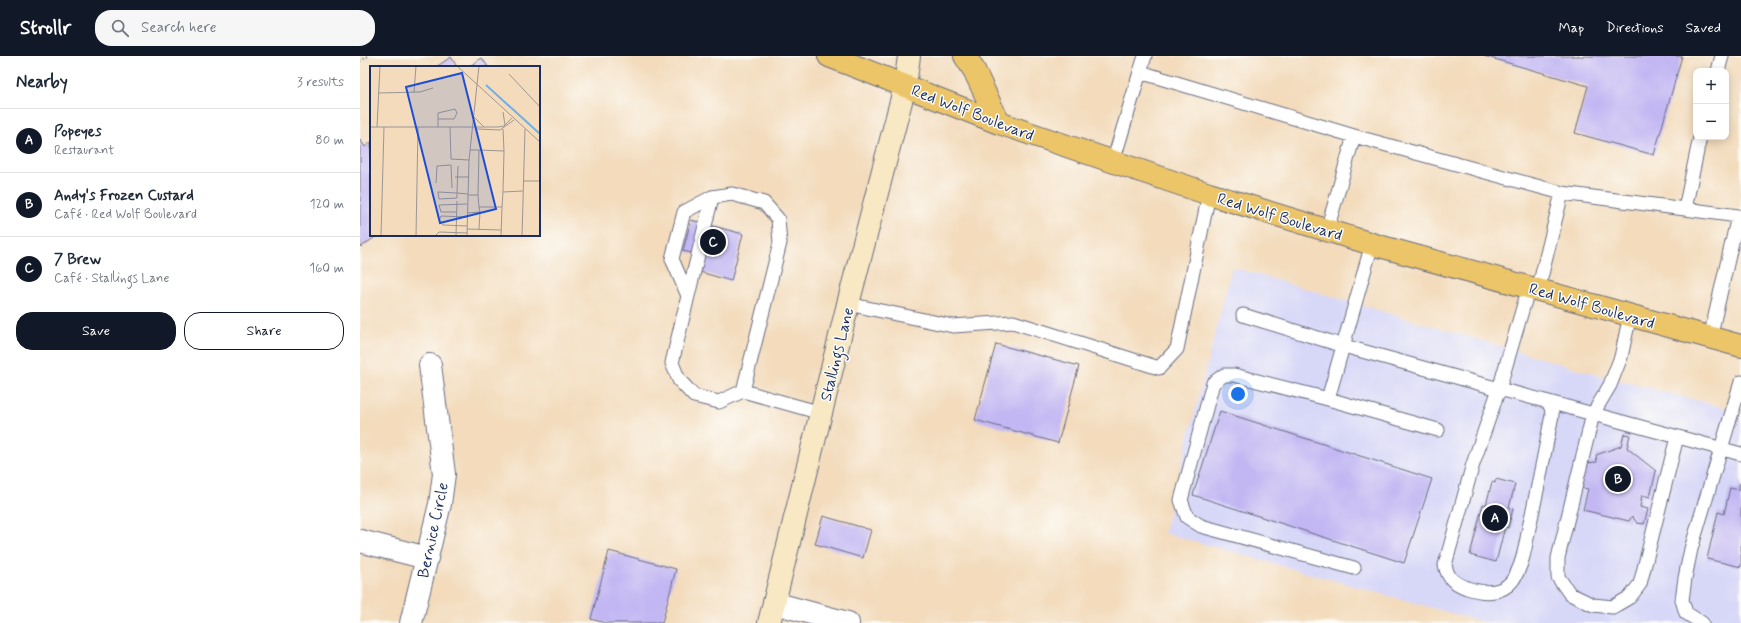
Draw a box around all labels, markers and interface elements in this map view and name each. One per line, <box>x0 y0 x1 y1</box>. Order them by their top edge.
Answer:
search box <box>95 10 375 46</box>
text: Strollr <box>20 16 71 41</box>
icon: search <box>109 17 131 39</box>
text: Search here <box>141 18 217 38</box>
text: Map <box>1558 19 1584 37</box>
text: Directions <box>1606 19 1664 37</box>
text: Saved <box>1686 19 1721 37</box>
inset map <box>370 66 540 236</box>
map controls <box>1693 68 1729 140</box>
button: + <box>1693 68 1729 104</box>
text: Nearby <box>16 71 68 93</box>
text: 3 results <box>297 74 344 91</box>
street label: Red Wolf Boulevard <box>908 80 1037 146</box>
button: − <box>1693 104 1729 140</box>
text: Popeyes <box>54 122 102 142</box>
text: A <box>25 132 33 149</box>
text: 80 m <box>315 132 344 149</box>
text: Restaurant <box>54 142 114 159</box>
text: Andy's Frozen Custard <box>54 186 194 206</box>
street label: Red Wolf Boulevard <box>1214 188 1345 246</box>
text: B <box>25 196 33 213</box>
text: 120 m <box>310 196 344 213</box>
text: Café · Red Wolf Boulevard <box>54 206 197 223</box>
pin: C <box>700 227 726 257</box>
text: 7 Brew <box>54 250 101 270</box>
text: C <box>24 260 34 277</box>
text: 160 m <box>309 260 344 277</box>
text: Café · Stallings Lane <box>54 270 169 287</box>
street label: Red Wolf Boulevard <box>1526 278 1657 334</box>
street label: Stallings Lane <box>816 305 860 404</box>
button: Save <box>16 312 176 350</box>
button: Share <box>184 312 344 350</box>
your location <box>1228 384 1248 404</box>
pin: B <box>1605 464 1631 494</box>
street label: Bernice Circle <box>413 481 454 580</box>
pin: A <box>1482 503 1508 533</box>

